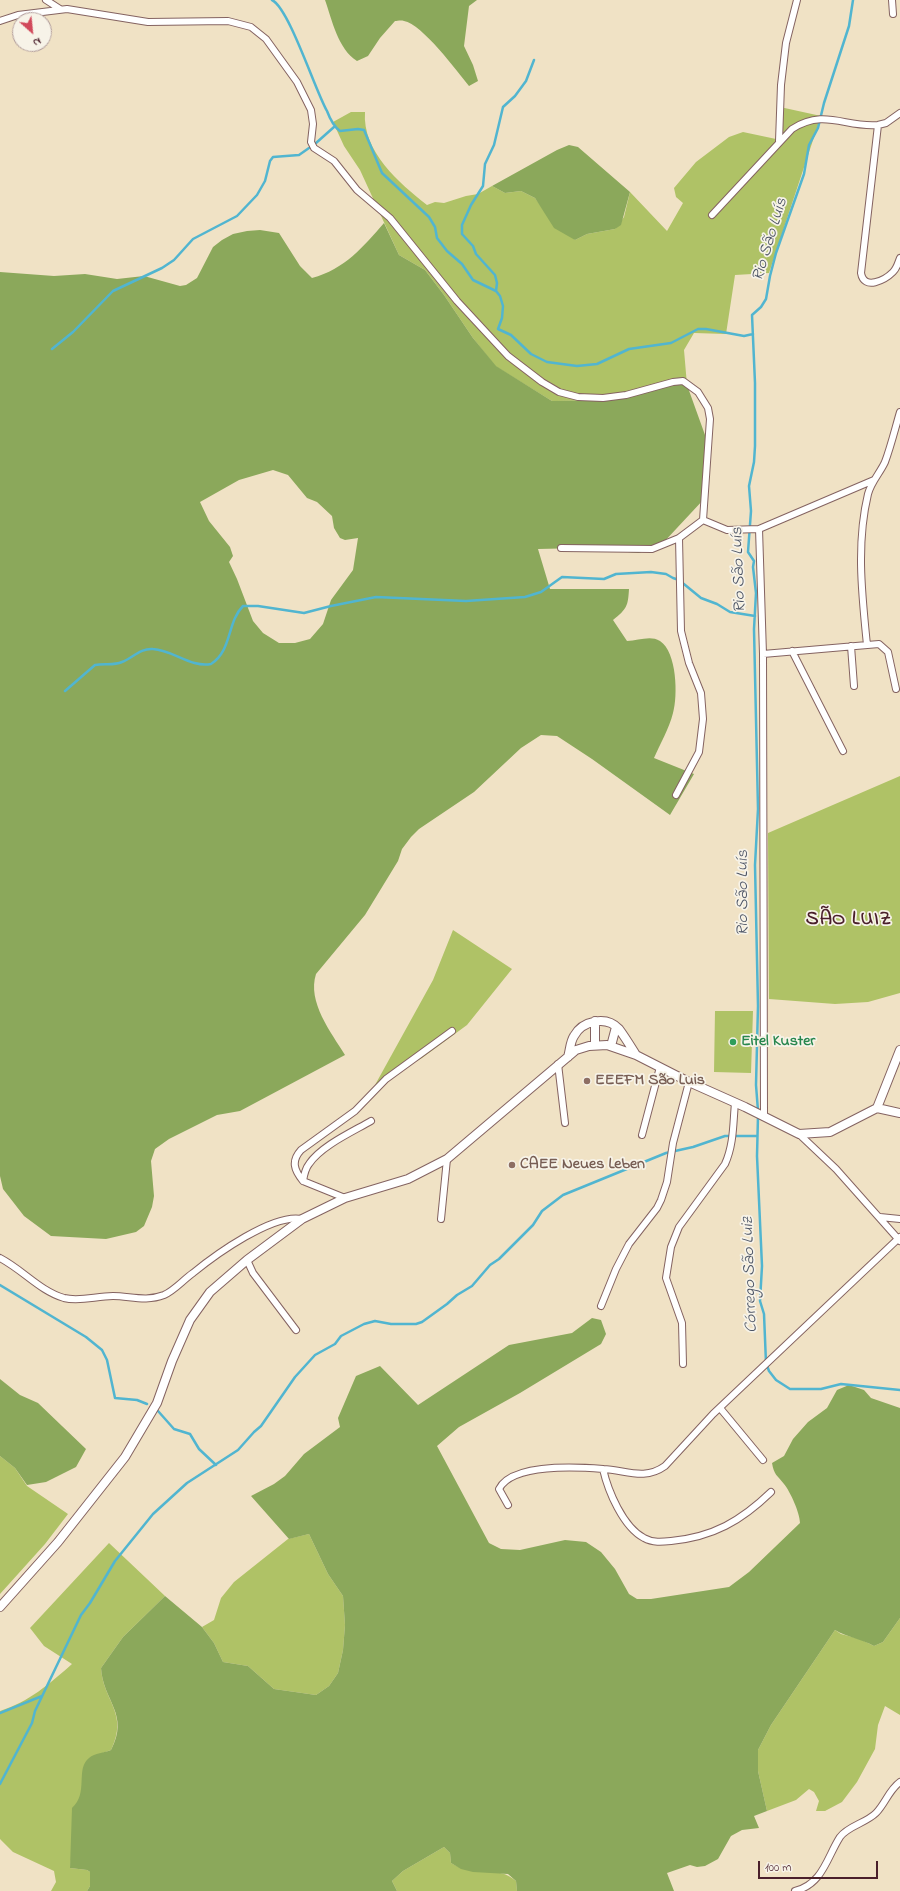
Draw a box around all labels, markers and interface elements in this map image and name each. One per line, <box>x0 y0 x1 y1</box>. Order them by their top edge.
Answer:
north arrow <box>12 12 52 52</box>
text: N <box>30 33 44 51</box>
water label: Rio São Luís <box>749 196 793 284</box>
water label: Rio São Luís <box>728 527 752 613</box>
water label: Rio São Luís <box>734 850 754 936</box>
district label: SÃO LUIZ <box>806 909 892 933</box>
place label: Eitel Kuster <box>741 1032 815 1052</box>
marker: Eitel Kuster <box>728 1037 738 1047</box>
place label: EEEFM São Luis <box>595 1071 705 1091</box>
marker: EEEFM São Luis <box>582 1076 592 1086</box>
place label: CAEE Neues Leben <box>520 1155 645 1175</box>
marker: CAEE Neues Leben <box>507 1160 517 1170</box>
water label: Córrego São Luiz <box>739 1217 763 1333</box>
scale bar <box>760 1853 880 1879</box>
text: 100 m <box>765 1859 792 1877</box>

